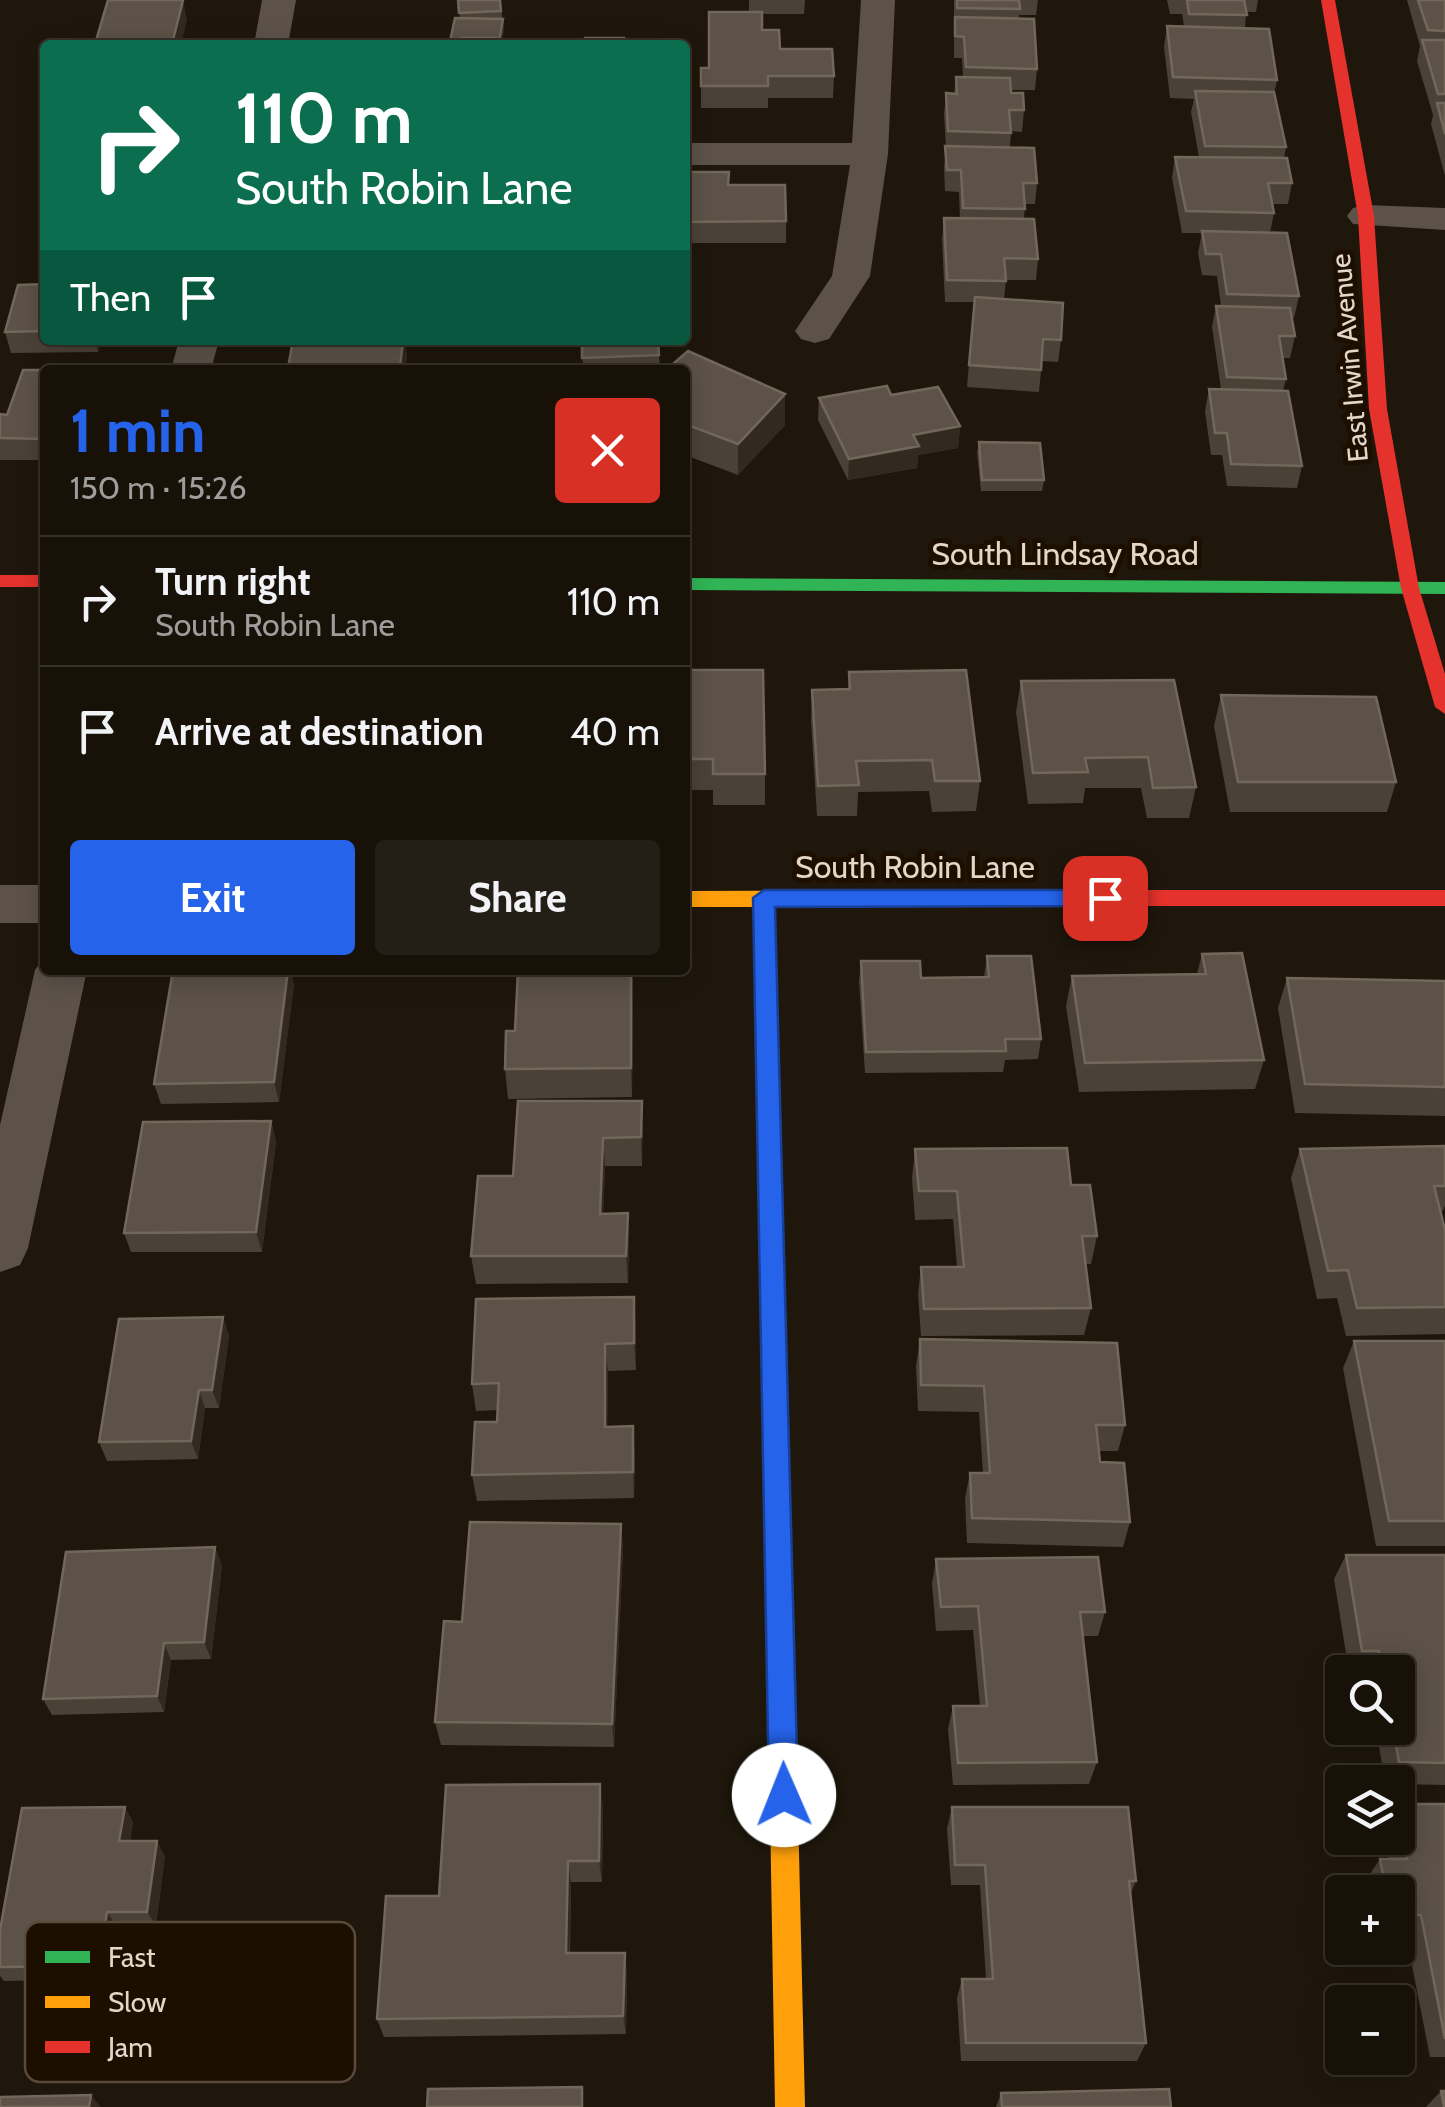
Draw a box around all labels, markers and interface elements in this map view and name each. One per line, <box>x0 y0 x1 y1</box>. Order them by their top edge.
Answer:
text: 110 m <box>235 75 413 161</box>
icon: right <box>70 80 200 210</box>
text: South Robin Lane <box>235 161 572 215</box>
street label: East Irwin Avenue <box>1323 252 1375 464</box>
icon: arrive <box>171 270 226 325</box>
text: Then <box>70 274 151 321</box>
text: 1 min <box>70 394 205 467</box>
button: close <box>555 398 660 503</box>
text: 150 m · 15:26 <box>70 468 247 507</box>
street label: South Lindsay Road <box>931 534 1199 573</box>
text: Turn right <box>155 558 311 605</box>
icon: right <box>70 574 125 629</box>
text: 110 m <box>567 578 660 625</box>
text: South Robin Lane <box>155 605 395 644</box>
icon: arrive <box>70 704 125 759</box>
text: Arrive at destination <box>155 708 484 755</box>
text: 40 m <box>570 708 660 755</box>
button: Exit <box>70 840 355 955</box>
button: Share <box>375 840 660 955</box>
street label: South Robin Lane <box>795 847 1035 886</box>
pin <box>1063 856 1148 941</box>
icon: arrive <box>1078 871 1133 926</box>
map controls <box>1325 1655 1415 2075</box>
button: search <box>1325 1655 1415 1745</box>
position arrow <box>732 1743 836 1847</box>
button: layers <box>1325 1765 1415 1855</box>
button: + <box>1325 1875 1415 1965</box>
legend <box>25 1922 355 2082</box>
text: Fast <box>108 1940 156 1974</box>
text: Slow <box>108 1985 166 2019</box>
button: − <box>1325 1985 1415 2075</box>
text: Jam <box>107 2030 153 2064</box>

